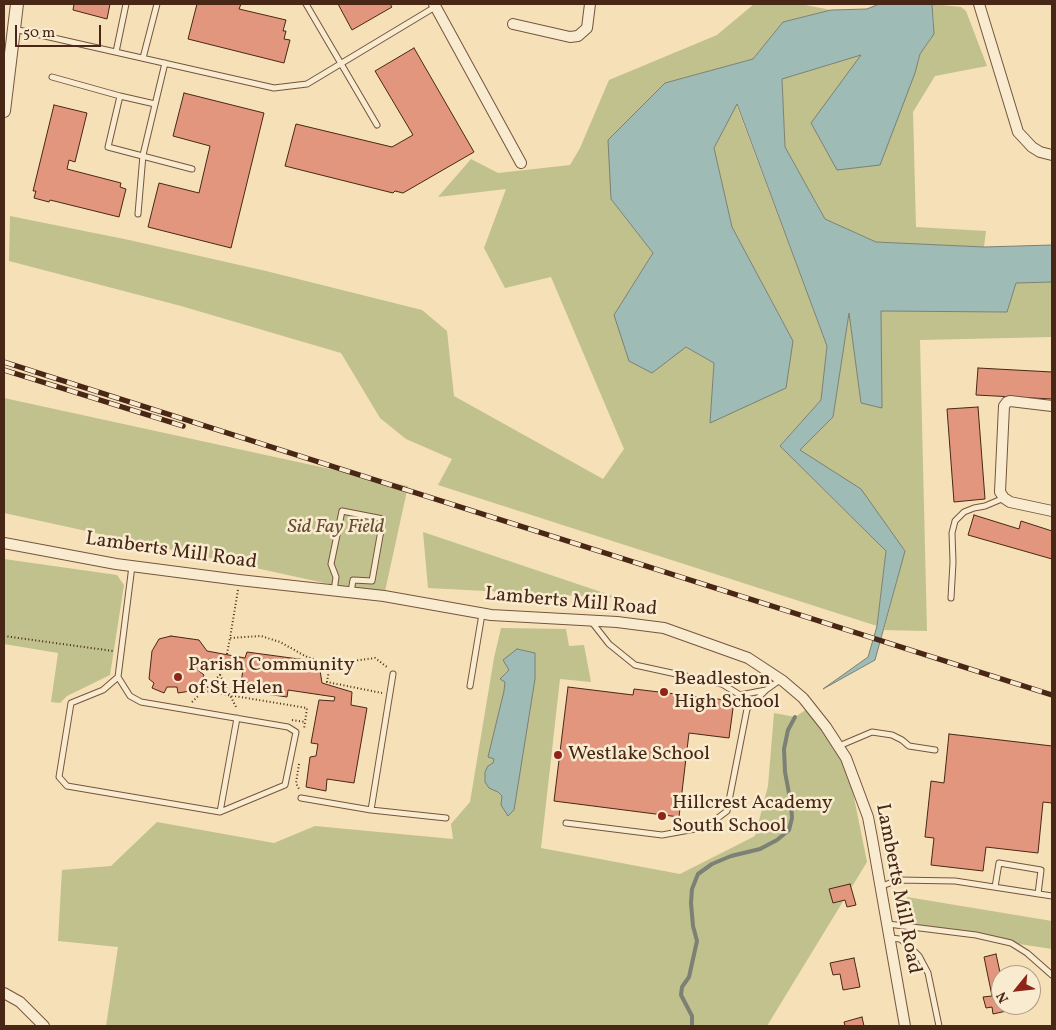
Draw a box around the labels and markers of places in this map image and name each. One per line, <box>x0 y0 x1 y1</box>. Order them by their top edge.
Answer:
place label: Parish Community of St Helen <box>188 654 355 701</box>
place label: Beadleston High School <box>674 668 780 715</box>
marker: Parish Community of St Helen <box>172 671 184 683</box>
marker: Beadleston High School <box>658 686 670 698</box>
place label: Westlake School <box>568 743 710 767</box>
marker: Westlake School <box>552 749 564 761</box>
place label: Hillcrest Academy South School <box>672 792 832 839</box>
marker: Hillcrest Academy South School <box>656 810 668 822</box>

